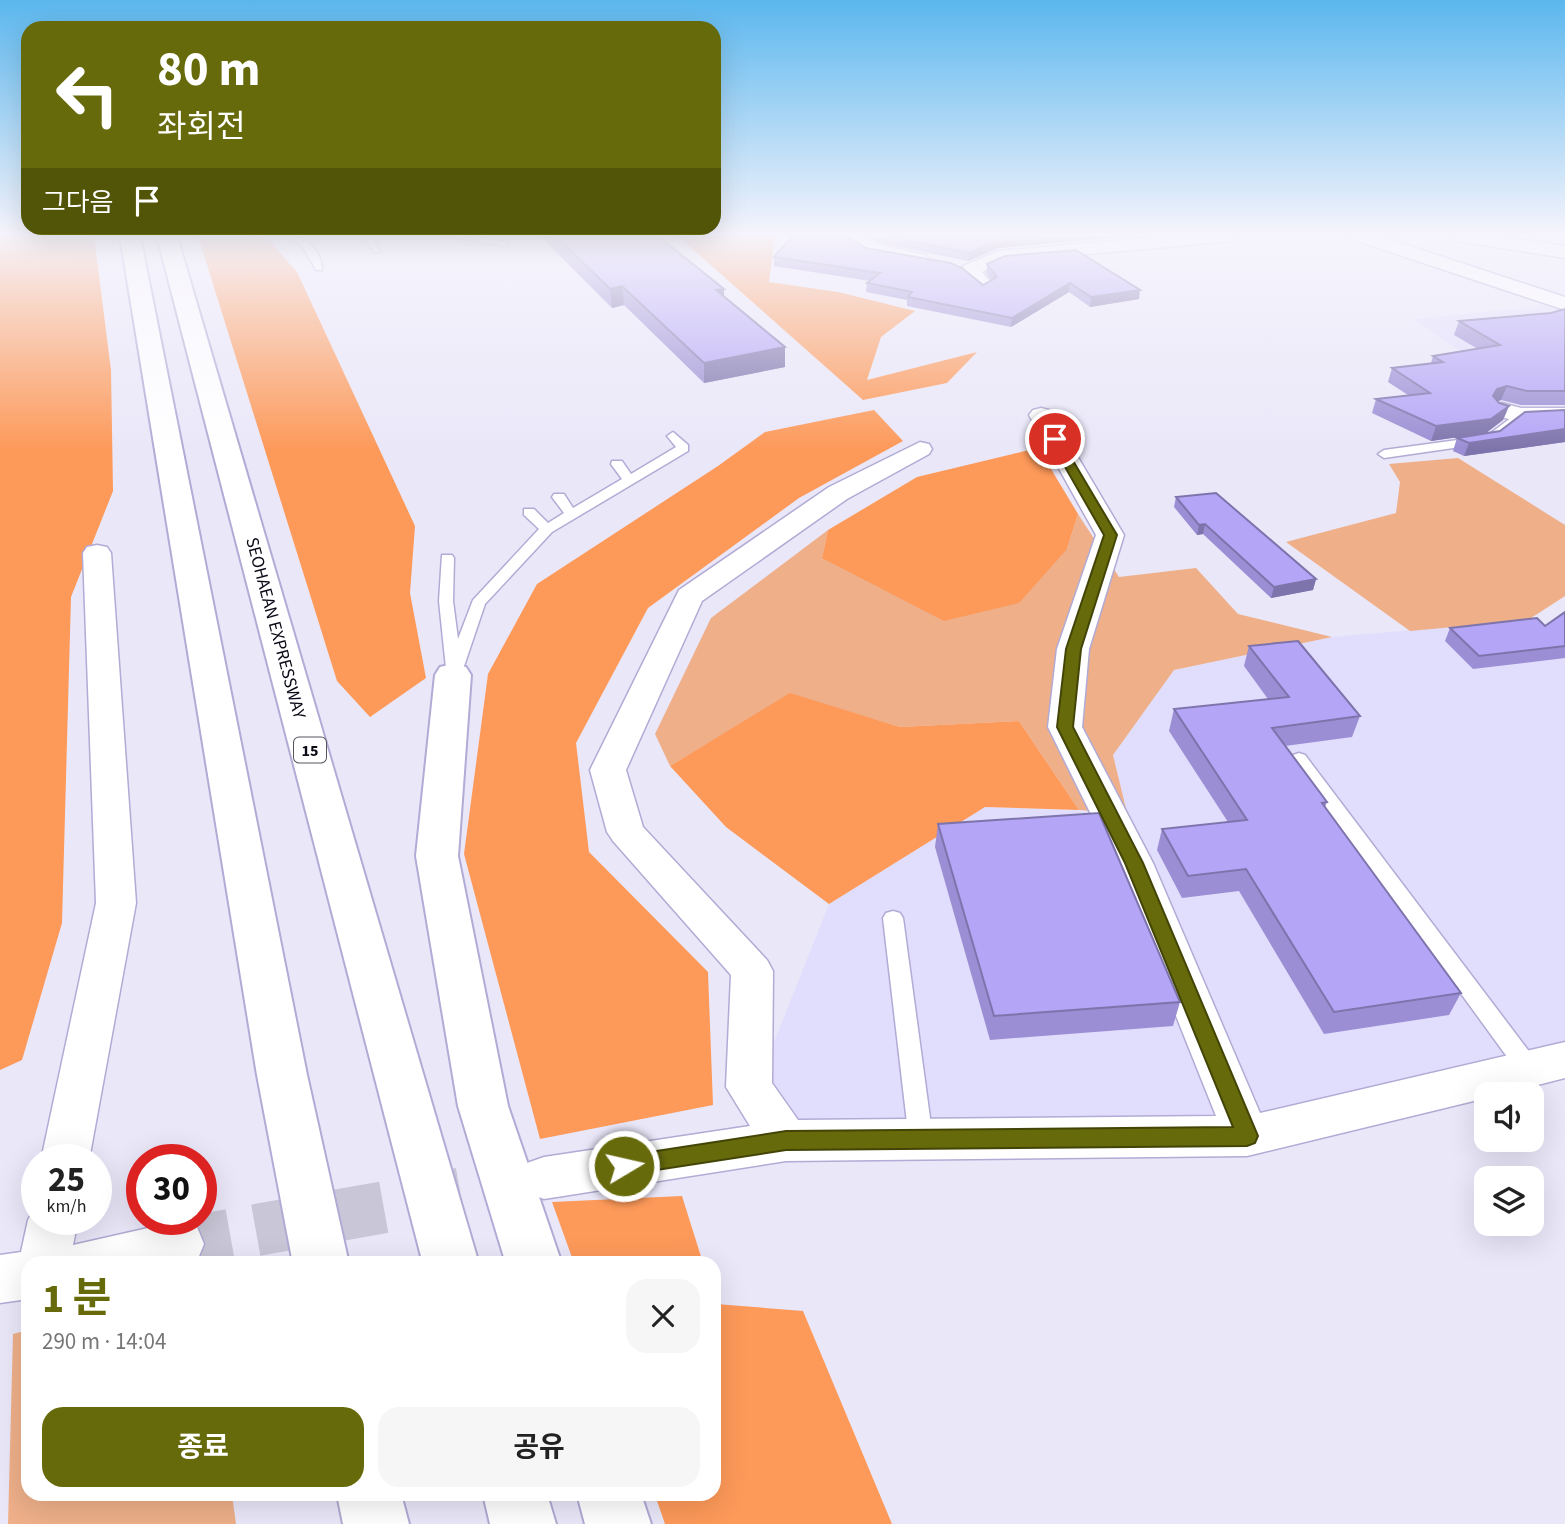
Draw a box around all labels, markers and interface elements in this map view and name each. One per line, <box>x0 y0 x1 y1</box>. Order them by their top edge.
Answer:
text: 80 m <box>157 35 261 105</box>
icon: left <box>42 49 133 140</box>
text: 좌회전 <box>157 104 245 150</box>
icon: arrive <box>128 182 166 220</box>
text: 그다음 <box>42 184 114 221</box>
pin <box>1025 409 1085 469</box>
icon: arrive <box>1036 420 1074 458</box>
street label: SEOHAEAN EXPRESSWAY <box>239 535 312 722</box>
road number: 15 <box>294 737 326 762</box>
map controls <box>1474 1082 1544 1236</box>
button: sound <box>1474 1082 1544 1152</box>
position arrow <box>587 1129 661 1203</box>
speed limit sign: 30 <box>126 1144 217 1235</box>
text: 25 <box>48 1155 85 1205</box>
button: layers <box>1474 1166 1544 1236</box>
text: km/h <box>47 1194 86 1219</box>
text: 1 분 <box>42 1269 111 1329</box>
button: close <box>626 1279 700 1353</box>
text: 290 m · 14:04 <box>42 1325 166 1358</box>
button: 종료 <box>42 1407 364 1487</box>
button: 공유 <box>378 1407 700 1487</box>

